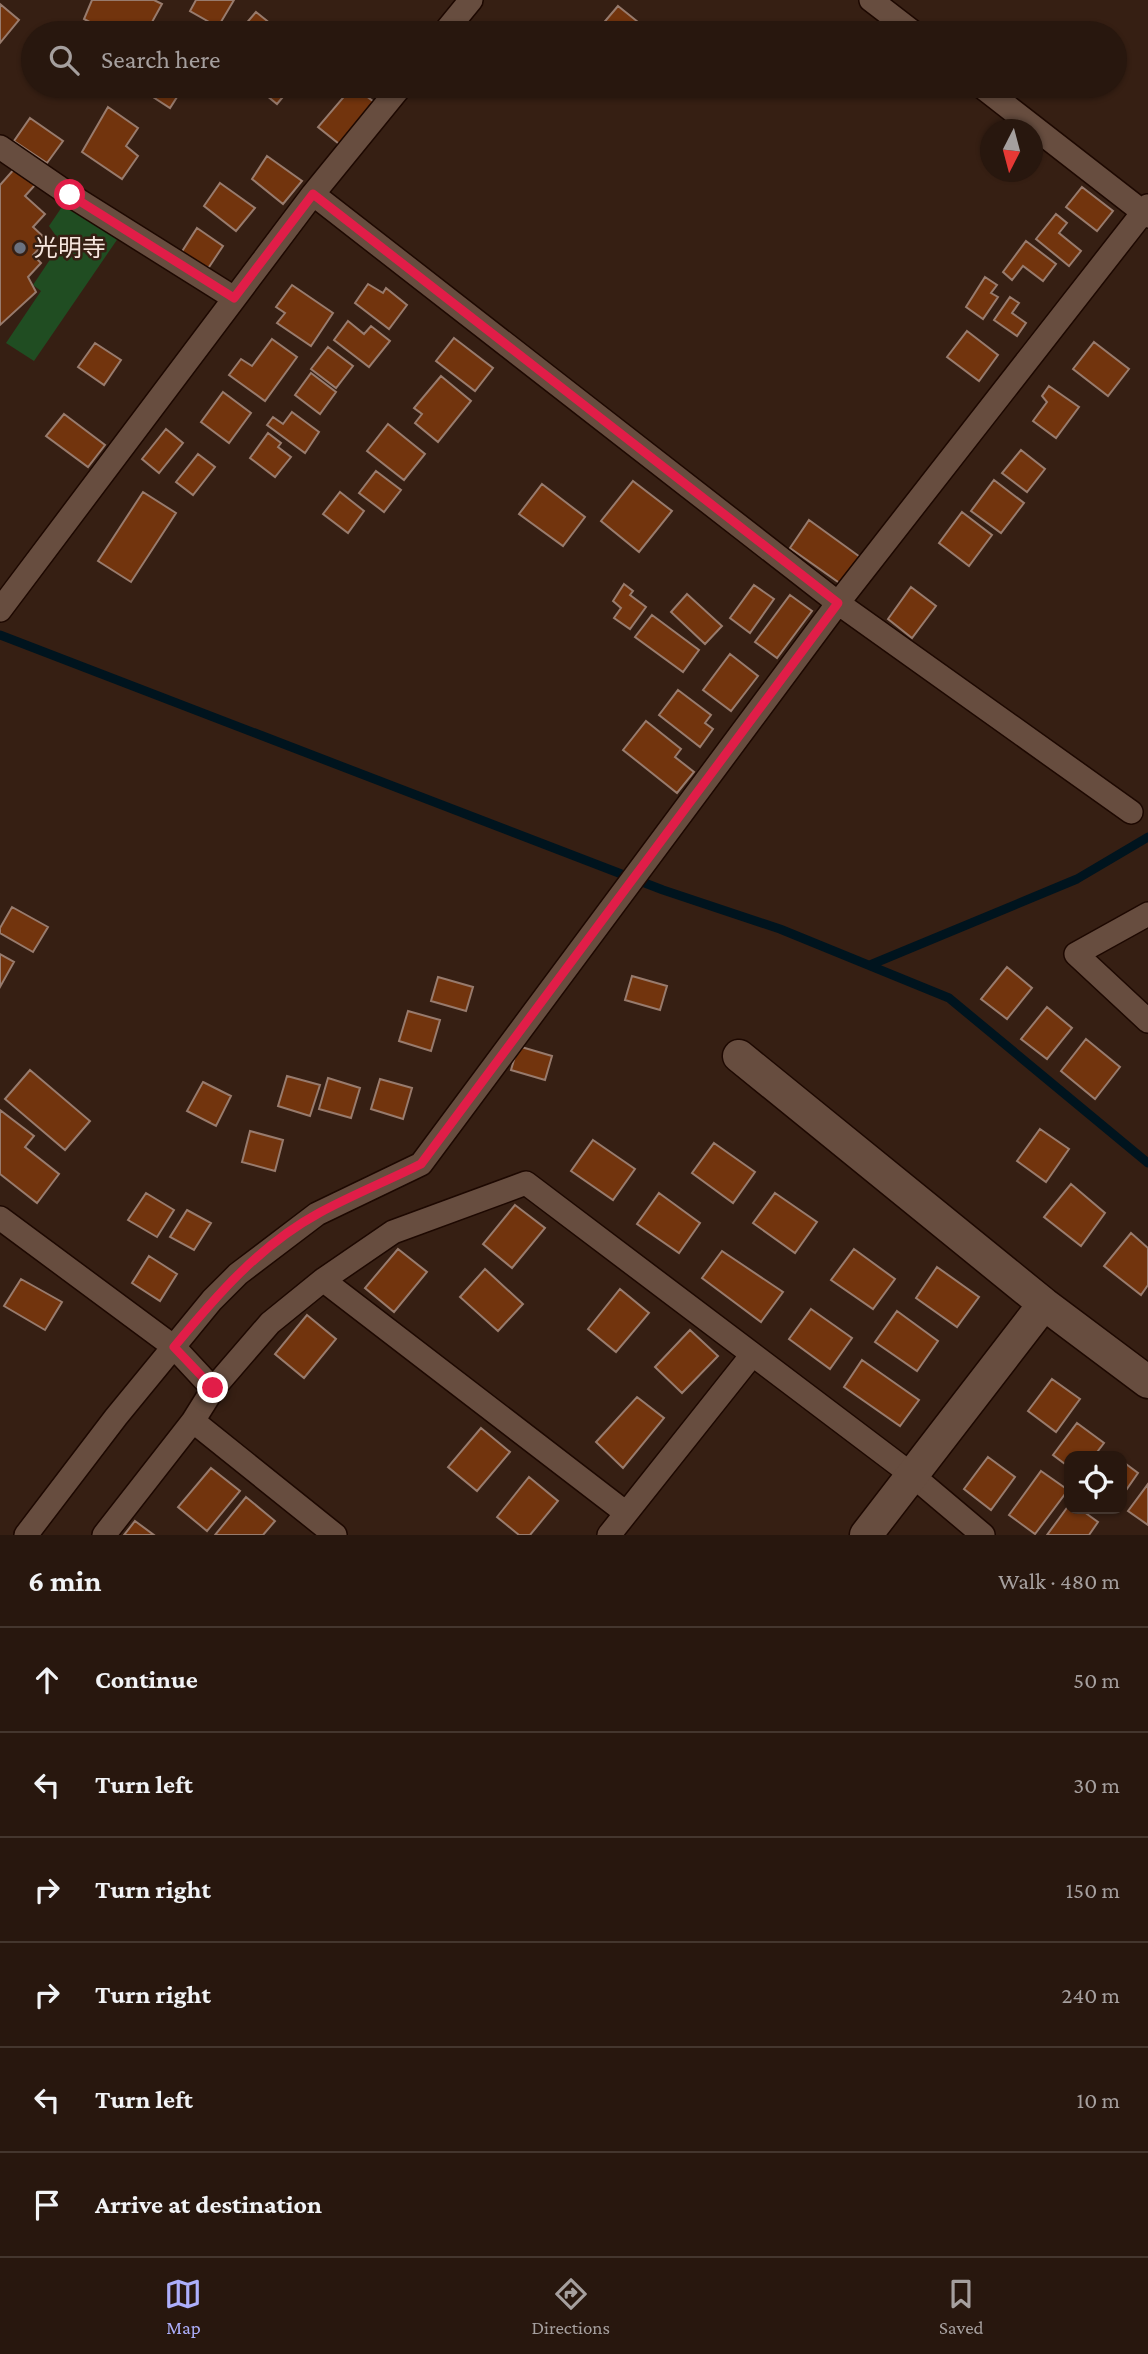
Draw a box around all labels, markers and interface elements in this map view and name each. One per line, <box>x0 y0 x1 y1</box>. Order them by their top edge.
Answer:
search box <box>21 21 1127 98</box>
icon: search <box>45 41 83 79</box>
text: Search here <box>101 45 220 74</box>
north arrow <box>980 119 1043 182</box>
route start <box>54 179 85 210</box>
place label: 光明寺 <box>34 234 106 261</box>
marker: 光明寺 <box>12 240 28 256</box>
route end <box>197 1372 228 1403</box>
map controls <box>1064 1451 1127 1514</box>
button: locate <box>1064 1451 1127 1514</box>
text: 6 min <box>28 1564 101 1597</box>
text: Walk · 480 m <box>998 1568 1120 1594</box>
icon: ahead <box>28 1661 66 1699</box>
text: Continue <box>95 1665 198 1694</box>
text: 50 m <box>1073 1667 1120 1693</box>
icon: left <box>28 1766 66 1804</box>
text: Turn left <box>95 1770 193 1799</box>
text: 30 m <box>1073 1772 1120 1798</box>
icon: right <box>28 1871 66 1909</box>
text: Turn right <box>95 1875 211 1904</box>
text: 150 m <box>1066 1877 1120 1903</box>
icon: right <box>28 1976 66 2014</box>
text: Turn right <box>95 1980 211 2009</box>
text: 240 m <box>1061 1982 1120 2008</box>
icon: left <box>28 2081 66 2119</box>
text: Turn left <box>95 2085 193 2114</box>
text: 10 m <box>1077 2087 1120 2113</box>
icon: arrive <box>28 2186 66 2224</box>
text: Arrive at destination <box>95 2190 322 2219</box>
tab: Map <box>164 2275 202 2338</box>
tab: Directions <box>531 2275 610 2338</box>
tab: Saved <box>939 2275 984 2338</box>

